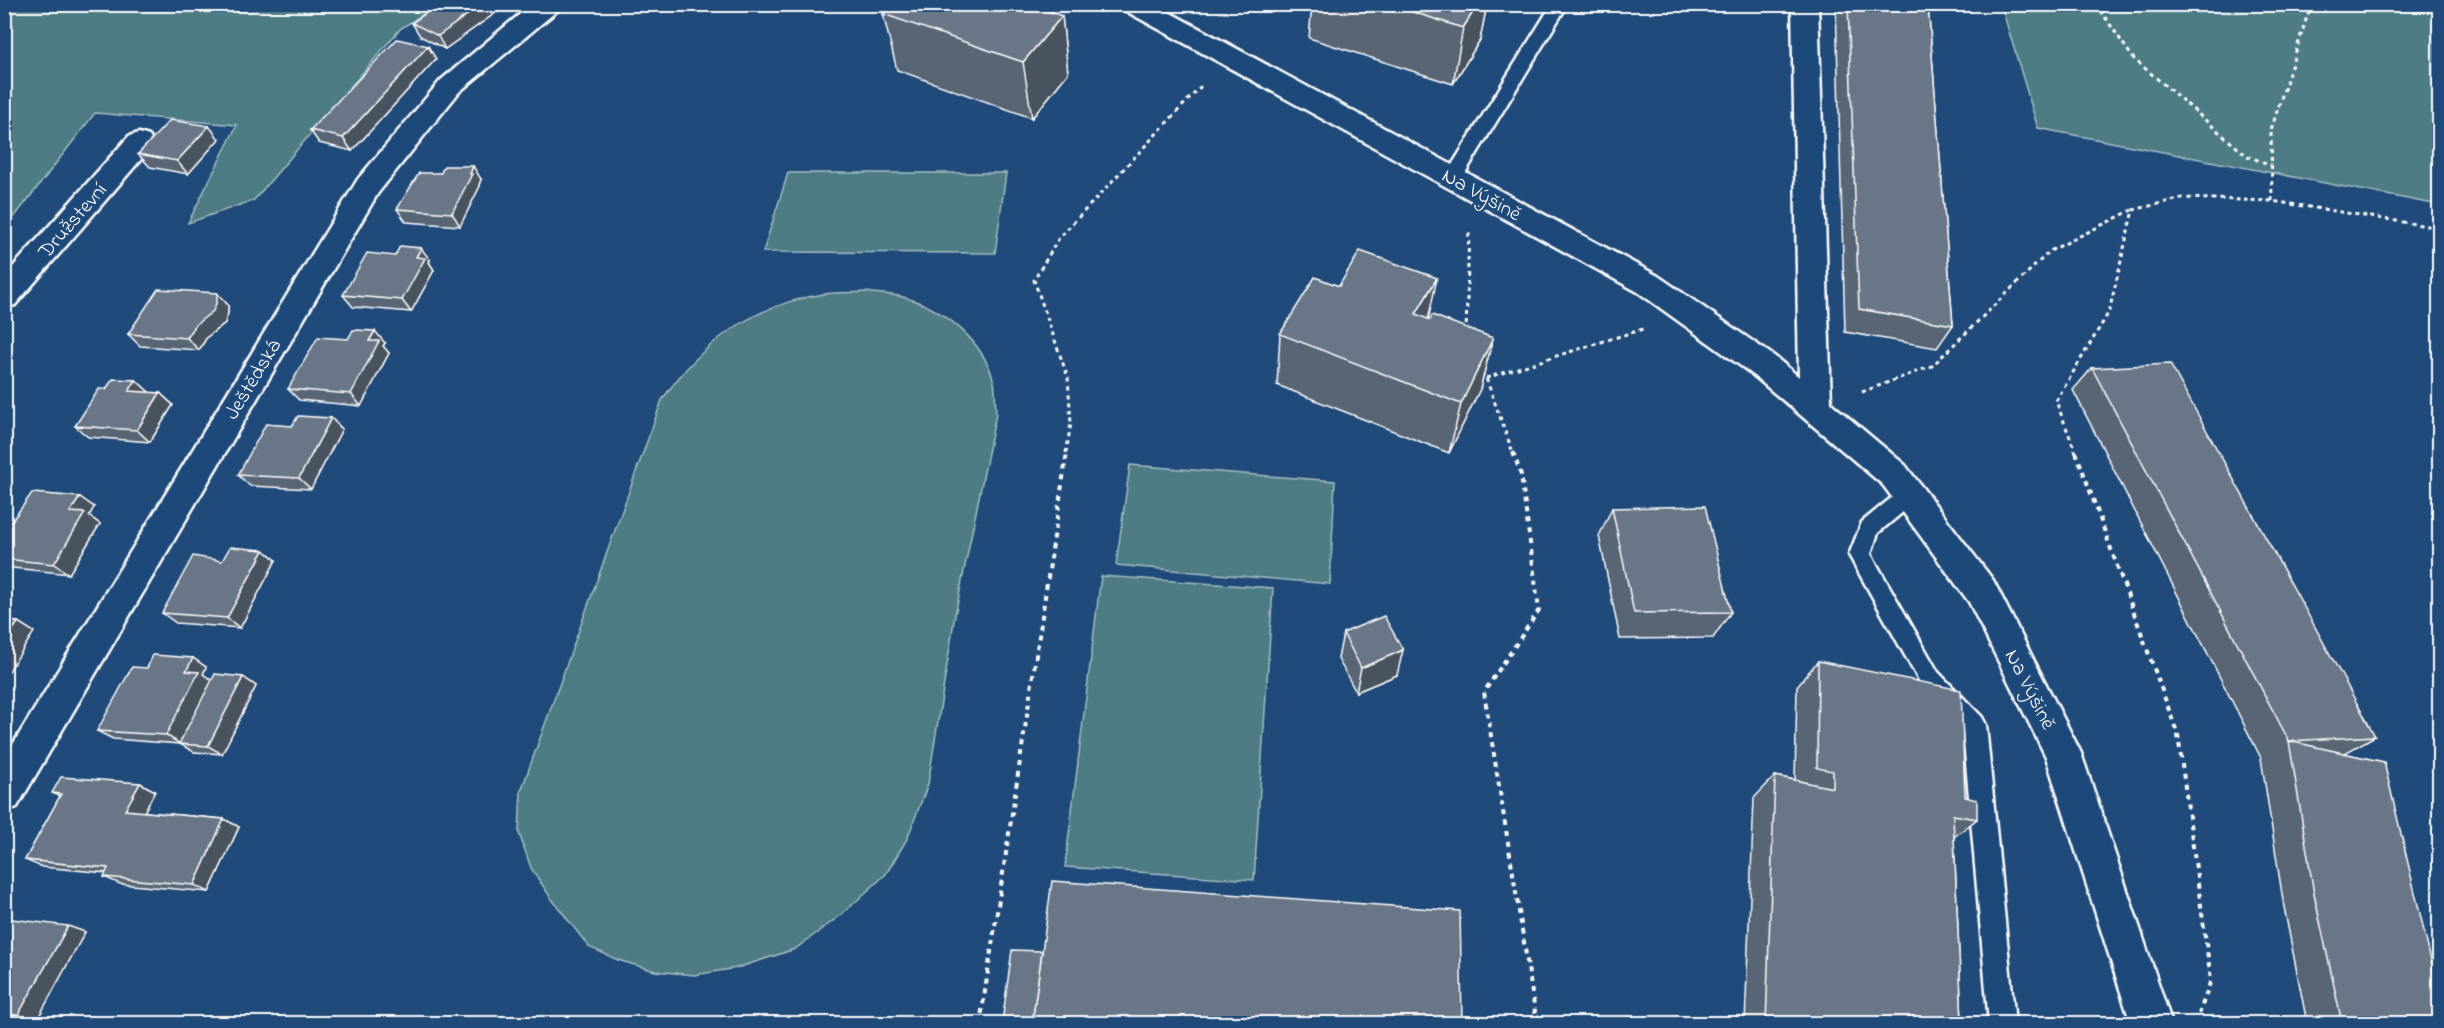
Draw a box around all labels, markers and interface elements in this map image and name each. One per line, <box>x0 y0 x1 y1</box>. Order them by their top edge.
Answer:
street label: Na Výšině <box>1435 162 1527 232</box>
street label: Družstevní <box>31 177 115 267</box>
street label: Ještědská <box>218 334 290 426</box>
street label: Na Výšině <box>1994 645 2062 737</box>

